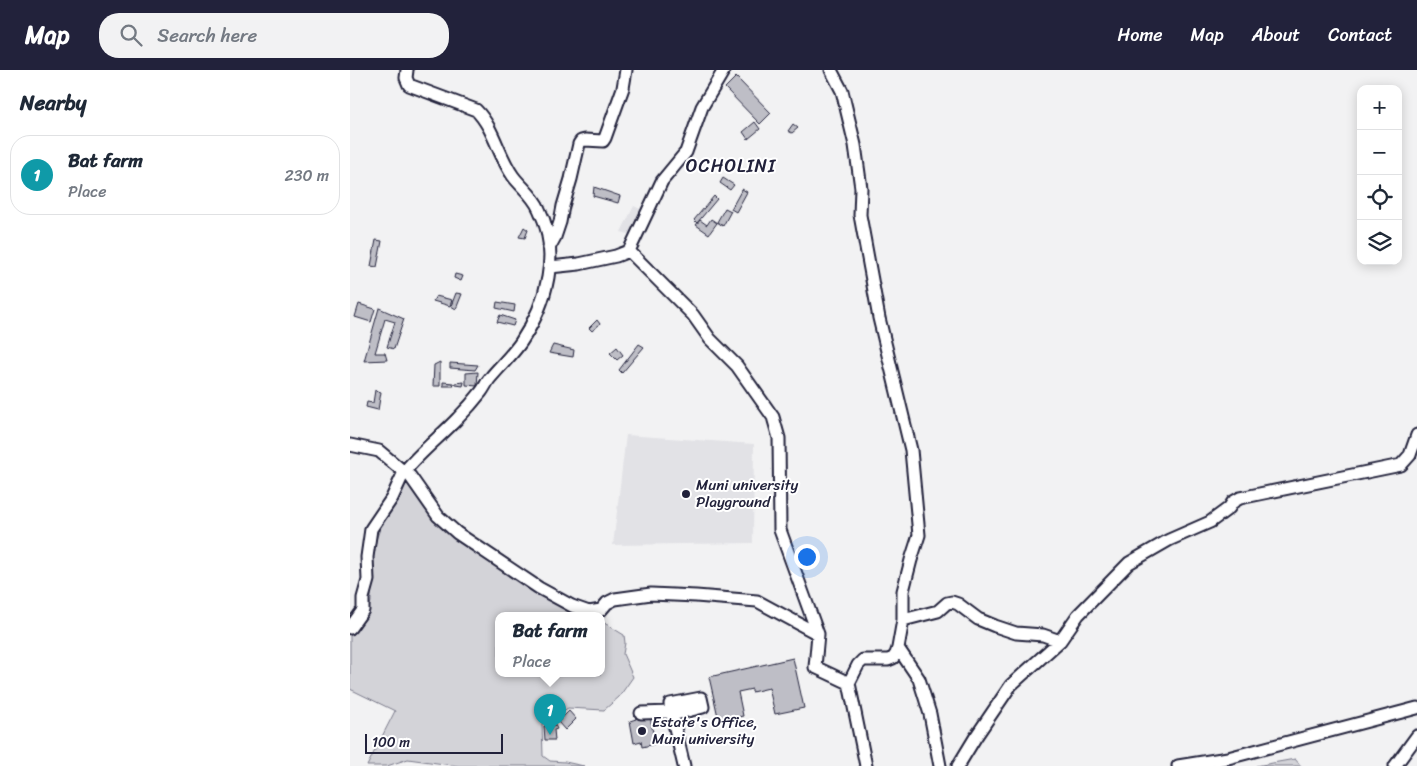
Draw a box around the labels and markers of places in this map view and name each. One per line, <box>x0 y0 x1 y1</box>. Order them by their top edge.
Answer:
place label: Muni university Playground <box>696 472 799 515</box>
marker: Muni university Playground <box>680 488 692 500</box>
pin: 1 <box>534 694 566 735</box>
place label: Estate's Office, Muni university <box>652 709 758 752</box>
marker: Estate's Office, Muni university <box>636 725 648 737</box>

